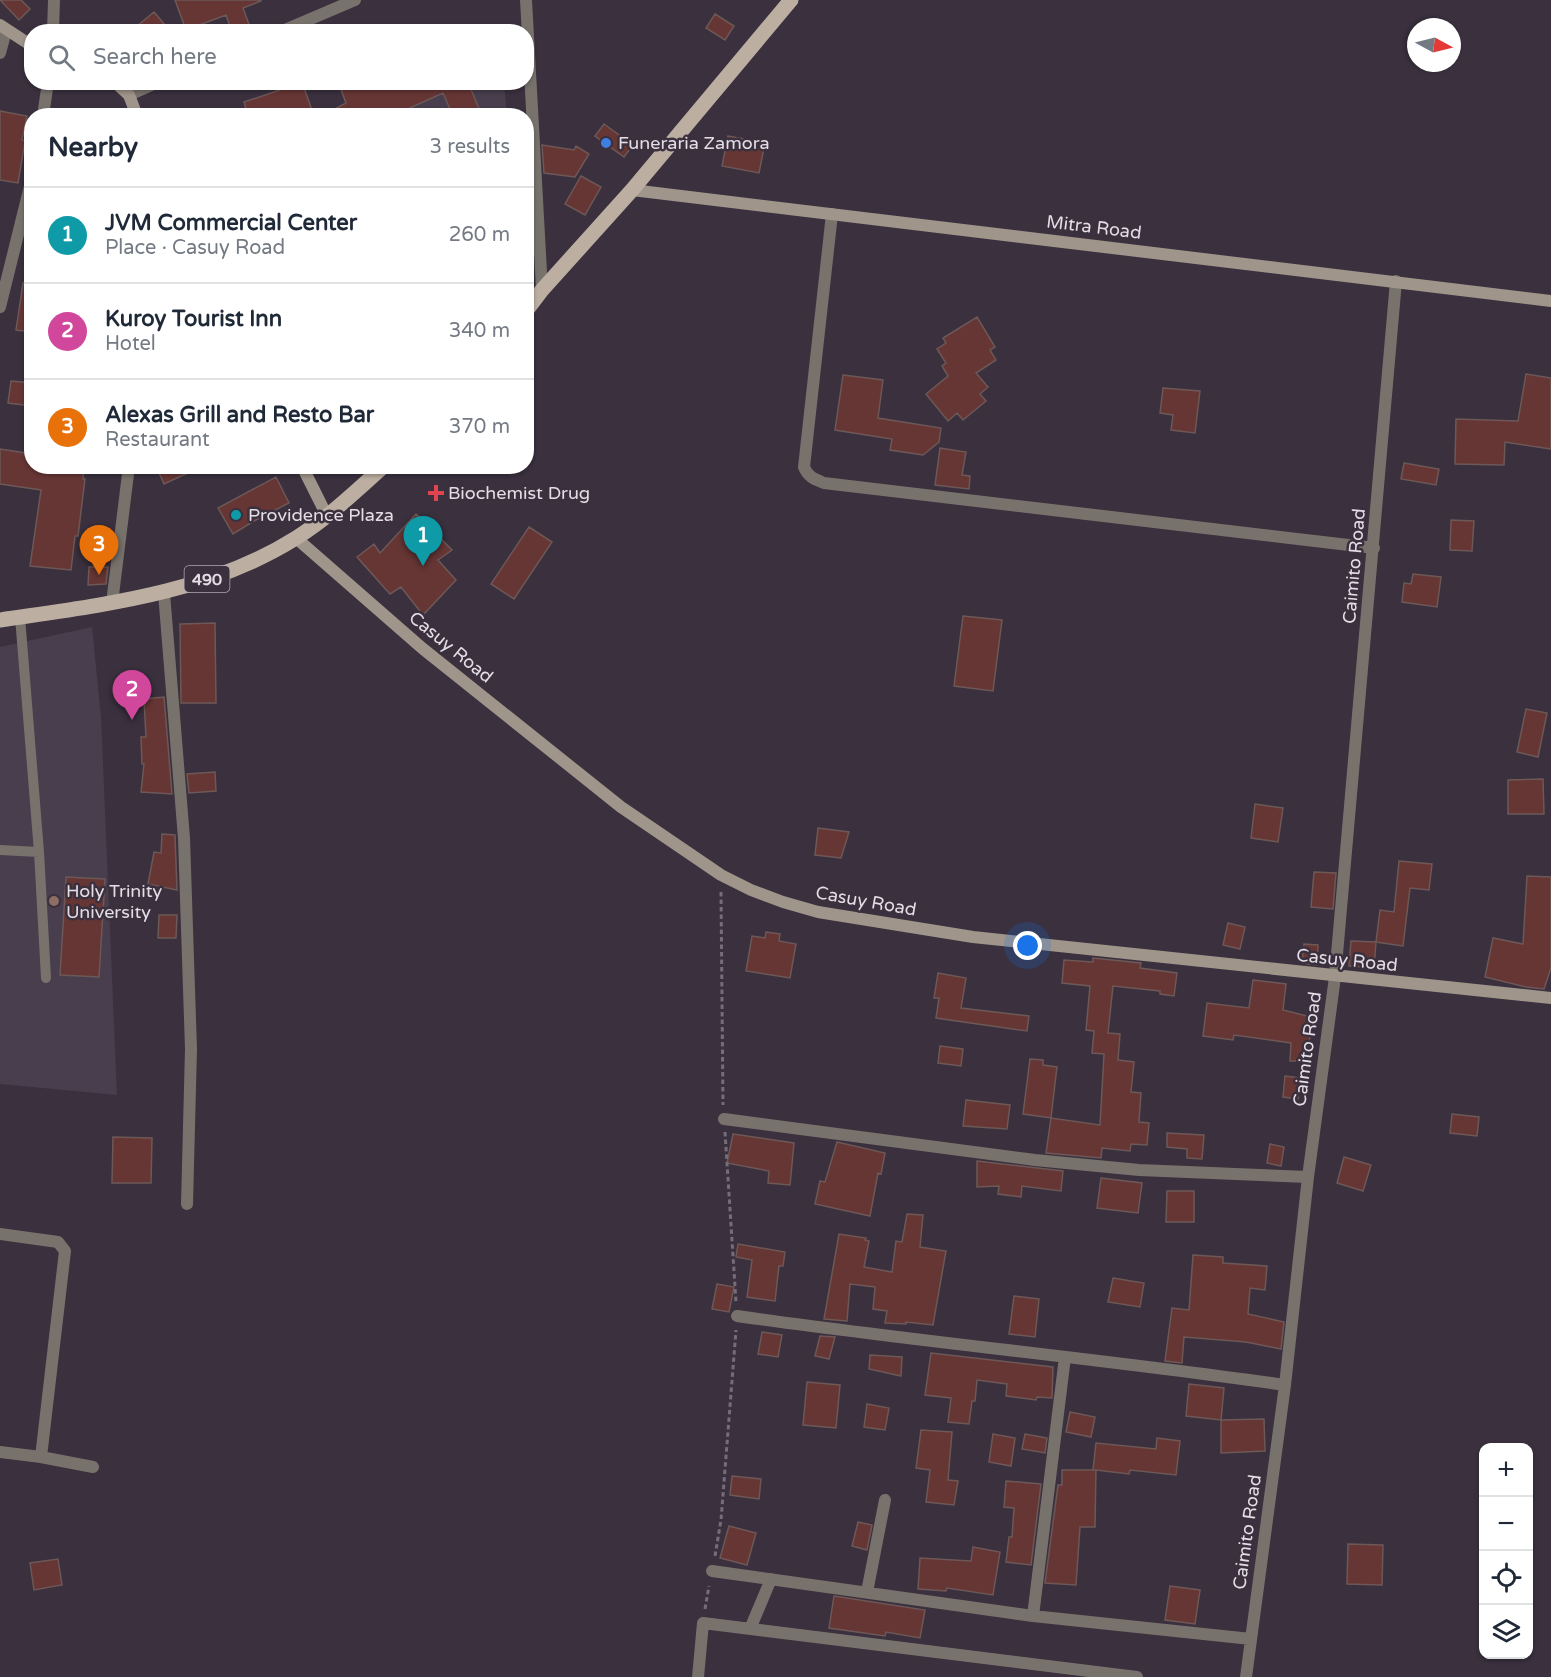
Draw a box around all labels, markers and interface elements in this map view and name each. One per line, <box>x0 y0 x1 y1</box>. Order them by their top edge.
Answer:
north arrow <box>1407 18 1461 72</box>
search box <box>24 24 534 90</box>
icon: search <box>45 41 78 74</box>
text: Search here <box>93 44 217 70</box>
text: Nearby <box>48 132 138 163</box>
place label: Funeraria Zamora <box>618 132 770 154</box>
text: 3 results <box>430 135 510 159</box>
marker: Funeraria Zamora <box>599 136 613 150</box>
text: JVM Commercial Center <box>105 210 357 236</box>
street label: Mitra Road <box>1045 210 1143 244</box>
text: 1 <box>61 223 74 247</box>
text: 260 m <box>449 223 510 247</box>
text: Place · Casuy Road <box>105 236 285 260</box>
text: Kuroy Tourist Inn <box>105 306 282 332</box>
text: 2 <box>61 319 74 343</box>
text: 340 m <box>449 319 510 343</box>
text: Hotel <box>105 332 156 356</box>
text: Alexas Grill and Resto Bar <box>105 402 374 428</box>
text: 3 <box>61 415 74 439</box>
text: 370 m <box>449 415 510 439</box>
text: Restaurant <box>105 428 210 452</box>
place label: Biochemist Drug <box>448 482 590 504</box>
marker: Biochemist Drug <box>429 486 443 500</box>
place label: Providence Plaza <box>248 504 394 526</box>
street label: Caimito Road <box>1338 507 1370 625</box>
marker: Providence Plaza <box>229 508 243 522</box>
pin: 1 <box>404 516 442 566</box>
pin: 3 <box>80 526 118 575</box>
road number: 490 <box>184 566 230 592</box>
street label: Casuy Road <box>405 606 497 688</box>
pin: 2 <box>112 670 152 720</box>
place label: Holy Trinity University <box>66 880 163 923</box>
street label: Casuy Road <box>814 881 918 921</box>
marker: Holy Trinity University <box>47 894 61 908</box>
your location <box>1013 931 1042 960</box>
street label: Casuy Road <box>1295 944 1399 976</box>
street label: Caimito Road <box>1288 990 1326 1108</box>
map controls <box>1479 1443 1533 1659</box>
button: + <box>1479 1443 1533 1497</box>
street label: Caimito Road <box>1228 1473 1266 1591</box>
button: − <box>1479 1497 1533 1551</box>
button: locate <box>1479 1551 1533 1605</box>
button: layers <box>1479 1605 1533 1659</box>

